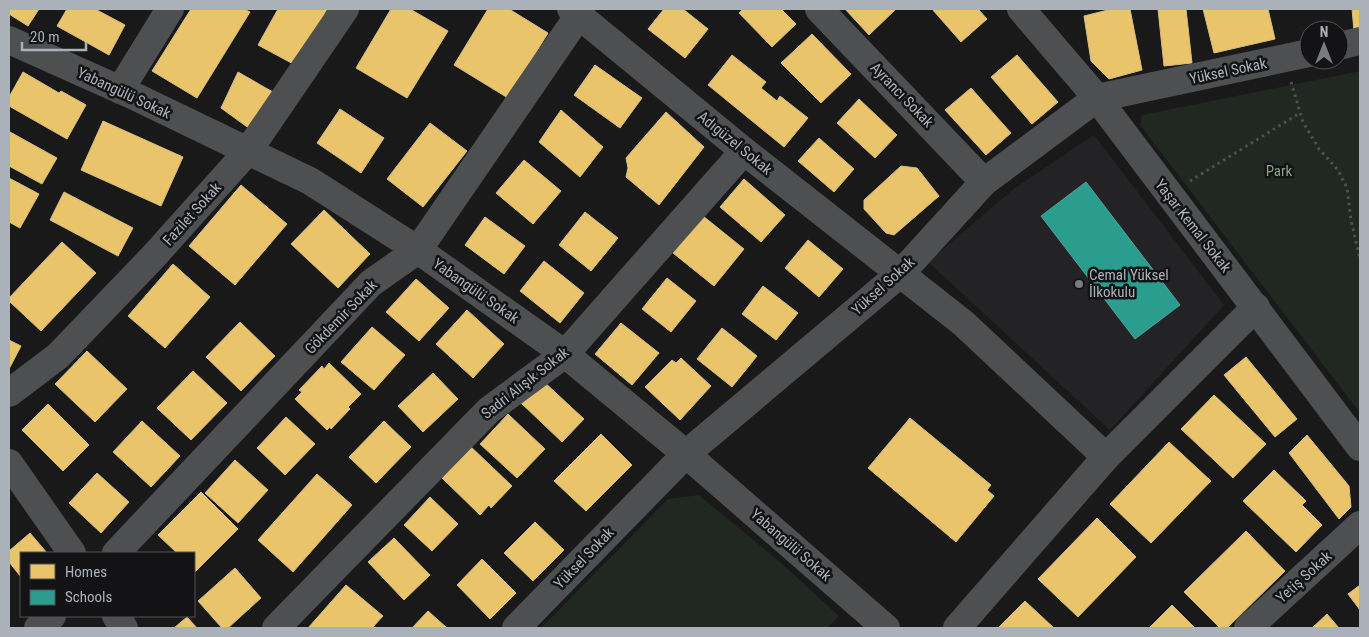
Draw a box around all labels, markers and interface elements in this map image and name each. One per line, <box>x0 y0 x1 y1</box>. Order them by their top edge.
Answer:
scale bar <box>22 20 86 52</box>
north arrow <box>1299 20 1349 70</box>
text: N <box>1320 24 1328 40</box>
text: 20 m <box>30 28 60 46</box>
street label: Yüksel Sokak <box>1188 54 1268 88</box>
street label: Ayrancı Sokak <box>867 59 938 131</box>
street label: Yabangülü Sokak <box>74 63 174 123</box>
street label: Adıgüzel Sokak <box>694 107 776 179</box>
park label: Park <box>1266 162 1293 180</box>
street label: Yaşar Kemal Sokak <box>1151 176 1235 276</box>
street label: Fazilet Sokak <box>159 179 225 249</box>
street label: Yüksel Sokak <box>848 253 918 319</box>
street label: Yabangülü Sokak <box>429 255 523 328</box>
place label: Cemal Yüksel İlkokulu <box>1089 266 1169 301</box>
street label: Gökdemir Sokak <box>301 276 381 358</box>
marker: Cemal Yüksel İlkokulu <box>1073 278 1085 290</box>
street label: Sadri Alışık Sokak <box>478 343 573 423</box>
street label: Yabangülü Sokak <box>747 505 835 585</box>
street label: Yüksel Sokak <box>550 523 618 592</box>
street label: Yetiş Sokak <box>1272 547 1336 607</box>
legend <box>20 552 195 617</box>
text: Homes <box>65 563 107 581</box>
text: Schools <box>65 588 112 606</box>

